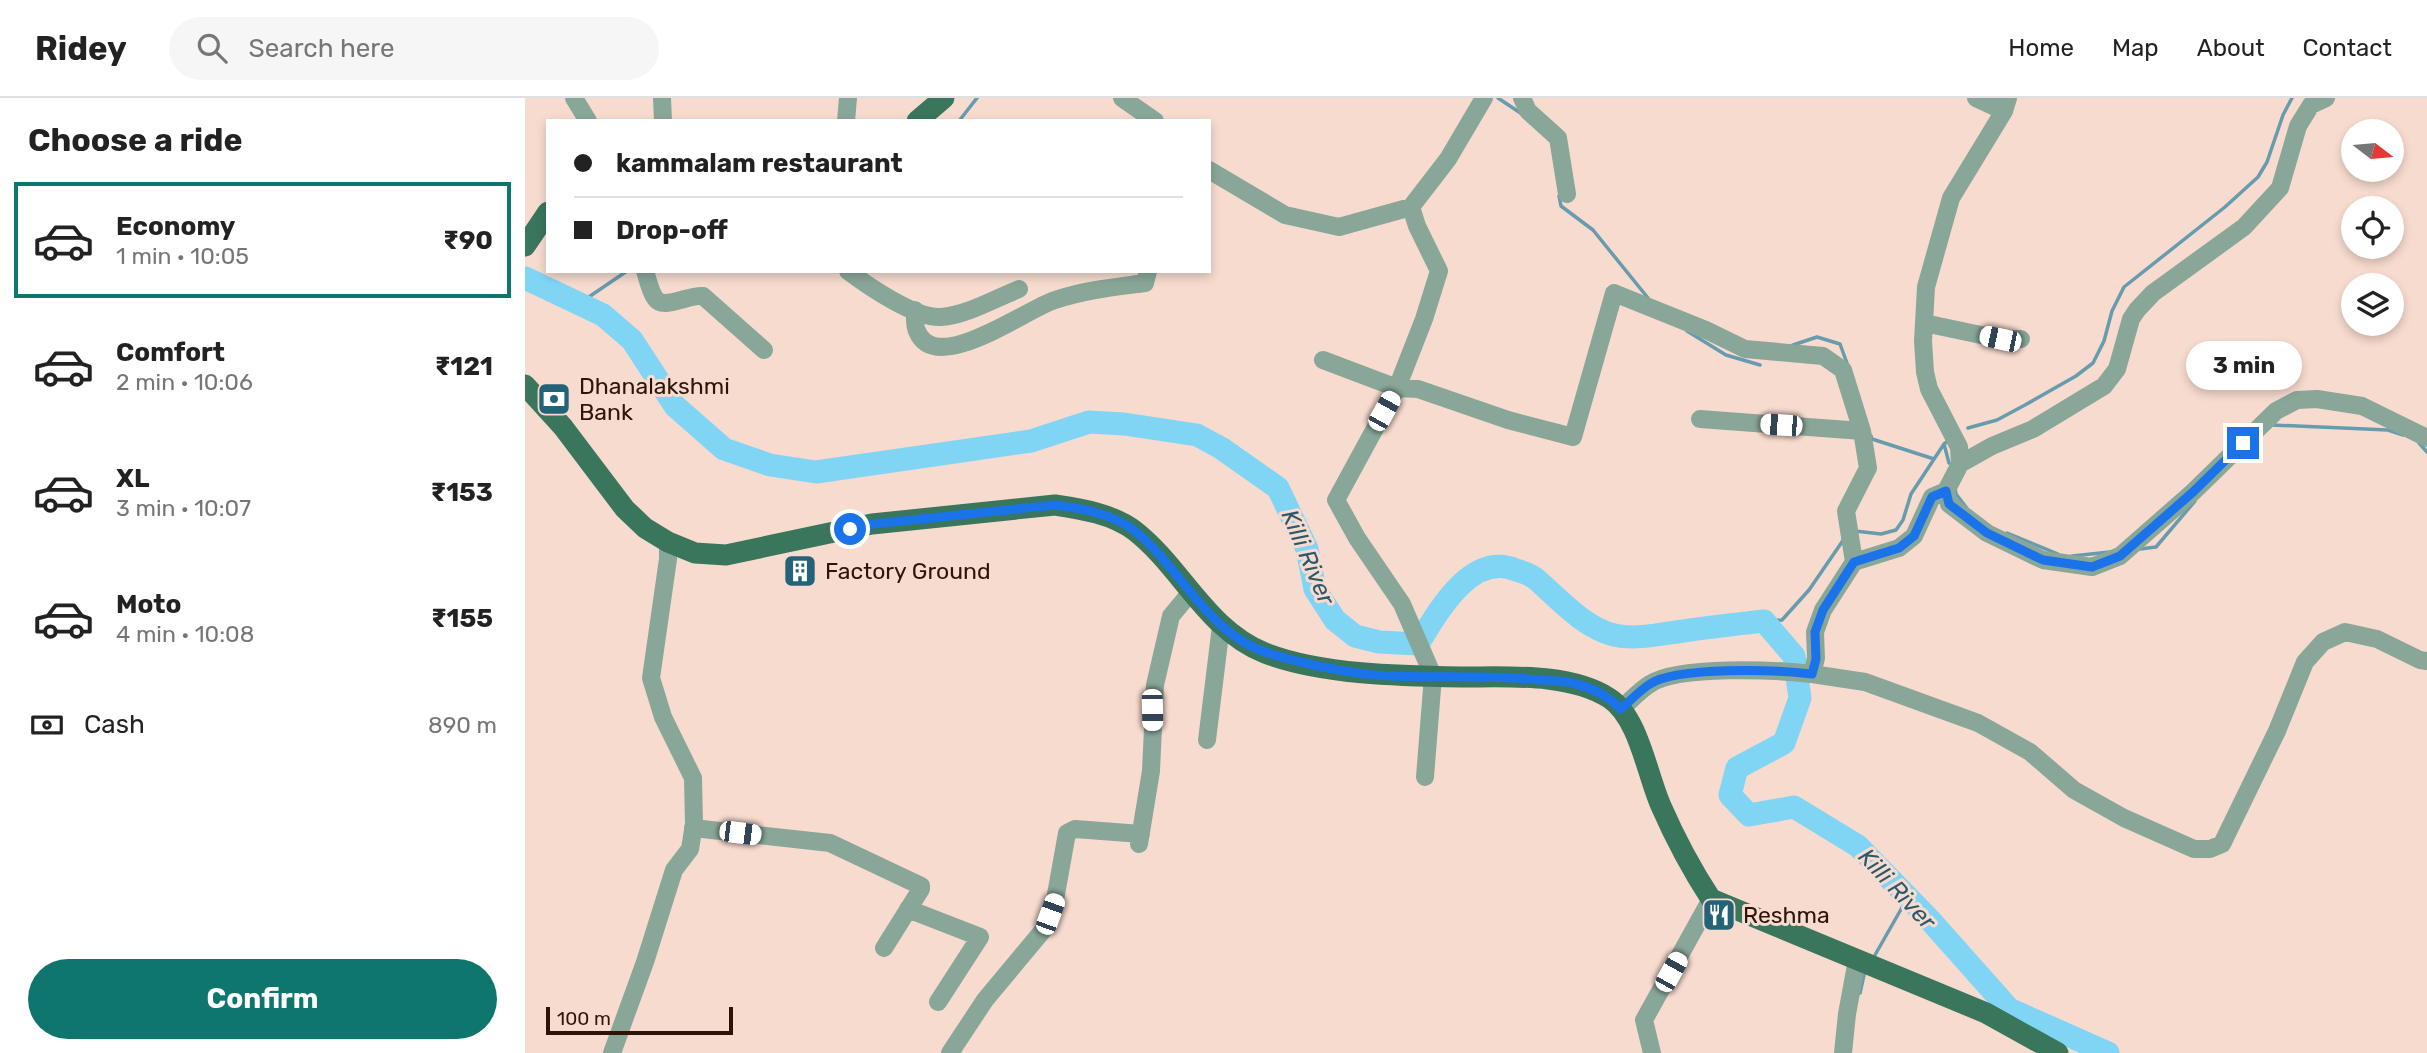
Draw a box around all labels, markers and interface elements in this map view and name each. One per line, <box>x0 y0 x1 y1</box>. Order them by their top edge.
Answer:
search box <box>169 17 659 80</box>
text: Ridey <box>35 29 127 68</box>
icon: search <box>193 29 231 67</box>
text: Search here <box>249 33 394 64</box>
text: Home <box>2008 34 2074 62</box>
text: Map <box>2112 34 2159 62</box>
text: About <box>2197 34 2265 62</box>
text: Contact <box>2303 34 2392 62</box>
north arrow <box>2341 119 2405 182</box>
map controls <box>2341 119 2404 336</box>
text: Choose a ride <box>28 121 242 159</box>
text: kammalam restaurant <box>616 148 903 179</box>
button: locate <box>2341 196 2404 259</box>
icon: car <box>32 209 95 272</box>
text: Economy <box>116 211 235 242</box>
text: Drop-off <box>616 215 728 246</box>
text: ₹90 <box>443 225 493 256</box>
text: 1 min · 10:05 <box>116 242 249 270</box>
button: layers <box>2341 273 2404 336</box>
car <box>1978 324 2023 354</box>
icon: car <box>32 335 95 398</box>
text: Comfort <box>116 337 225 368</box>
callout: 3 min <box>2185 342 2301 390</box>
text: ₹121 <box>435 351 493 382</box>
text: 3 min <box>2213 351 2275 379</box>
text: 2 min · 10:06 <box>116 368 253 396</box>
place label: Dhanalakshmi Bank <box>579 372 730 426</box>
bank icon: Dhanalakshmi Bank <box>535 380 573 418</box>
car <box>1365 388 1404 434</box>
car <box>1760 413 1803 437</box>
route end <box>2227 427 2259 459</box>
icon: car <box>32 461 95 524</box>
text: XL <box>116 463 149 494</box>
text: ₹153 <box>431 477 493 508</box>
text: 3 min · 10:07 <box>116 494 251 522</box>
water label: Killi River <box>1275 505 1341 609</box>
route start <box>834 513 866 545</box>
building icon: Factory Ground <box>781 552 819 590</box>
place label: Factory Ground <box>825 557 991 585</box>
icon: car <box>32 587 95 650</box>
text: Moto <box>116 589 181 620</box>
text: ₹155 <box>431 603 493 634</box>
text: 4 min · 10:08 <box>116 620 254 648</box>
car <box>1142 689 1163 731</box>
icon: cash <box>28 706 66 744</box>
text: Cash <box>84 709 145 740</box>
text: 890 m <box>428 711 497 739</box>
car <box>718 820 763 846</box>
water label: Killi River <box>1852 843 1942 936</box>
car <box>1033 891 1068 937</box>
restaurant icon: Reshma <box>1700 896 1738 934</box>
place label: Reshma <box>1743 901 1830 929</box>
car <box>1652 949 1691 995</box>
button: Confirm <box>28 959 497 1039</box>
scale bar <box>546 1004 733 1036</box>
text: 100 m <box>557 1007 611 1030</box>

